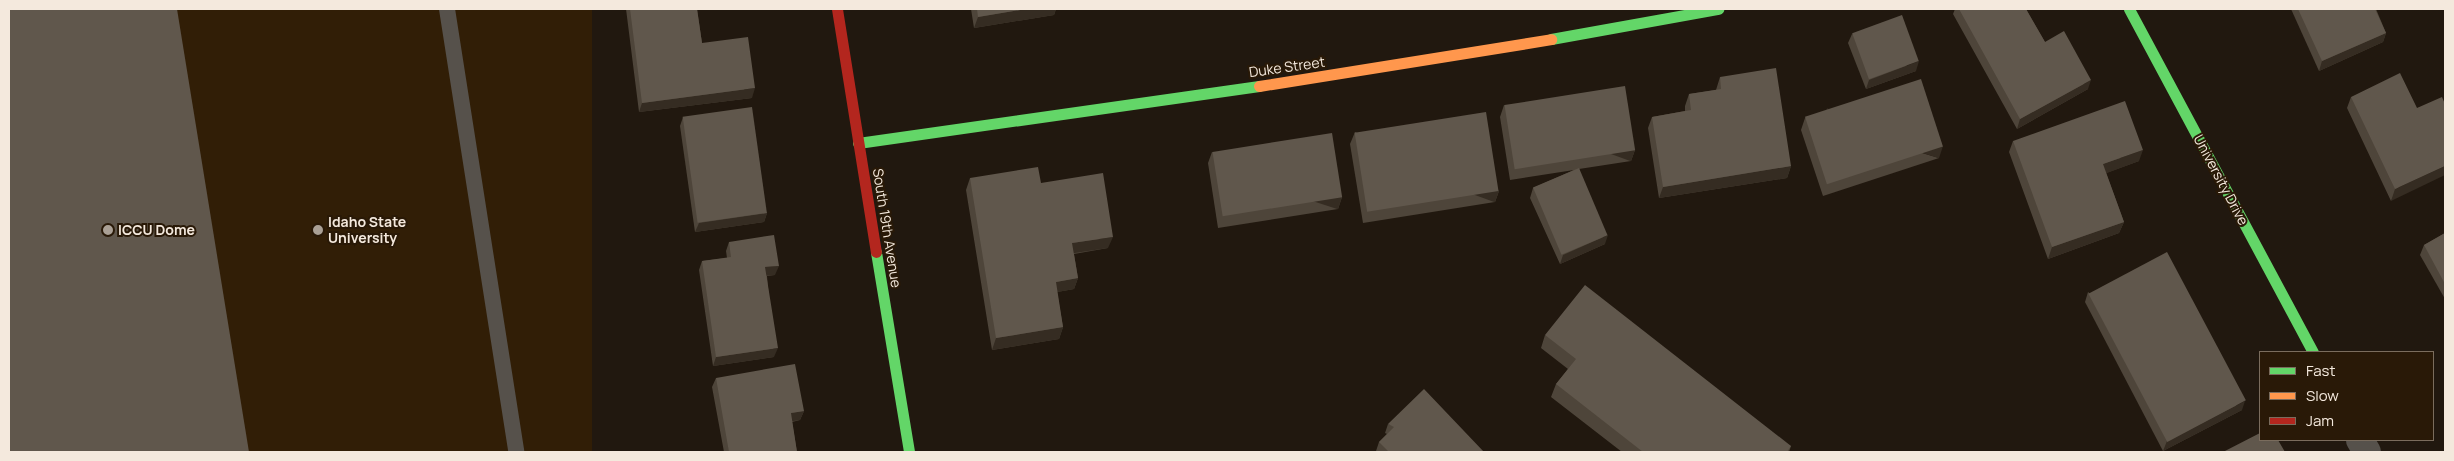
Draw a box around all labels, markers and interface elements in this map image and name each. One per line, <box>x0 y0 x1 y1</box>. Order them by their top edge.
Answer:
street label: Duke Street <box>1248 53 1326 81</box>
street label: University Drive <box>2190 132 2252 228</box>
street label: South 19th Avenue <box>869 167 905 289</box>
place label: Idaho State University <box>328 214 406 246</box>
place label: ICCU Dome <box>118 222 195 238</box>
marker: ICCU Dome <box>102 224 114 236</box>
marker: Idaho State University <box>312 224 324 236</box>
legend <box>2259 351 2434 441</box>
text: Fast <box>2306 360 2335 381</box>
text: Slow <box>2306 385 2339 406</box>
text: Jam <box>2306 410 2334 431</box>

